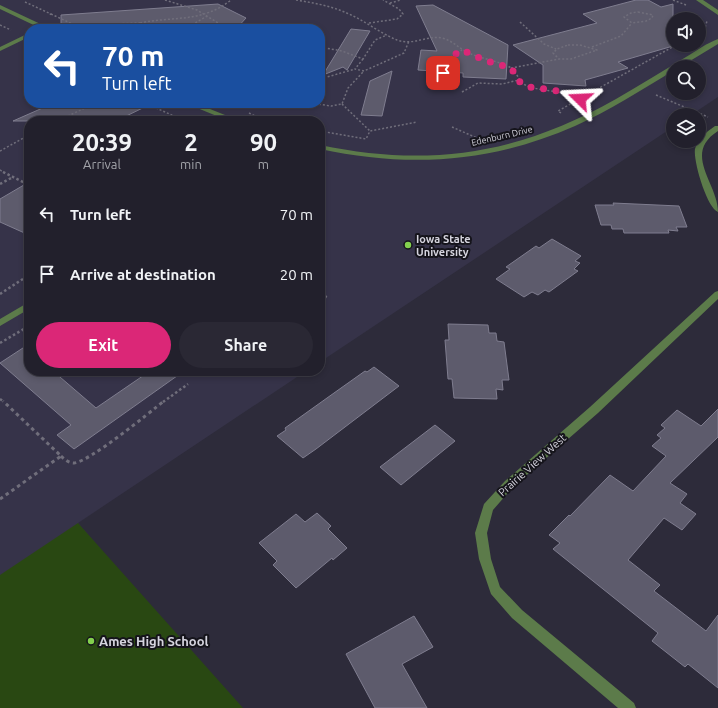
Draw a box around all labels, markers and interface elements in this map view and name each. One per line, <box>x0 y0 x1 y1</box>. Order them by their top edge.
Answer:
map controls <box>666 12 706 148</box>
button: sound <box>666 12 706 52</box>
icon: left <box>36 40 88 92</box>
text: 70 m <box>102 40 164 71</box>
pin <box>426 56 460 90</box>
button: search <box>666 60 706 100</box>
icon: arrive <box>432 62 454 84</box>
text: Turn left <box>102 73 172 93</box>
position arrow <box>559 78 601 120</box>
button: layers <box>666 108 706 148</box>
street label: Edenburn Drive <box>470 124 534 148</box>
text: 20:39 <box>72 129 132 156</box>
text: 2 <box>184 129 198 156</box>
text: 90 <box>250 129 277 156</box>
text: Arrival <box>83 157 121 171</box>
text: min <box>180 157 202 171</box>
text: m <box>258 157 269 171</box>
icon: left <box>36 203 58 225</box>
text: Turn left <box>70 206 131 223</box>
text: 70 m <box>280 206 313 223</box>
place label: Iowa State University <box>416 233 471 258</box>
marker: Iowa State University <box>403 240 413 250</box>
icon: arrive <box>36 263 58 285</box>
text: Arrive at destination <box>70 266 216 283</box>
text: 20 m <box>280 266 313 283</box>
button: Exit <box>36 322 171 368</box>
button: Share <box>179 322 313 368</box>
street label: Prairie View West <box>496 431 569 499</box>
place label: Ames High School <box>99 634 208 648</box>
marker: Ames High School <box>86 636 96 646</box>

